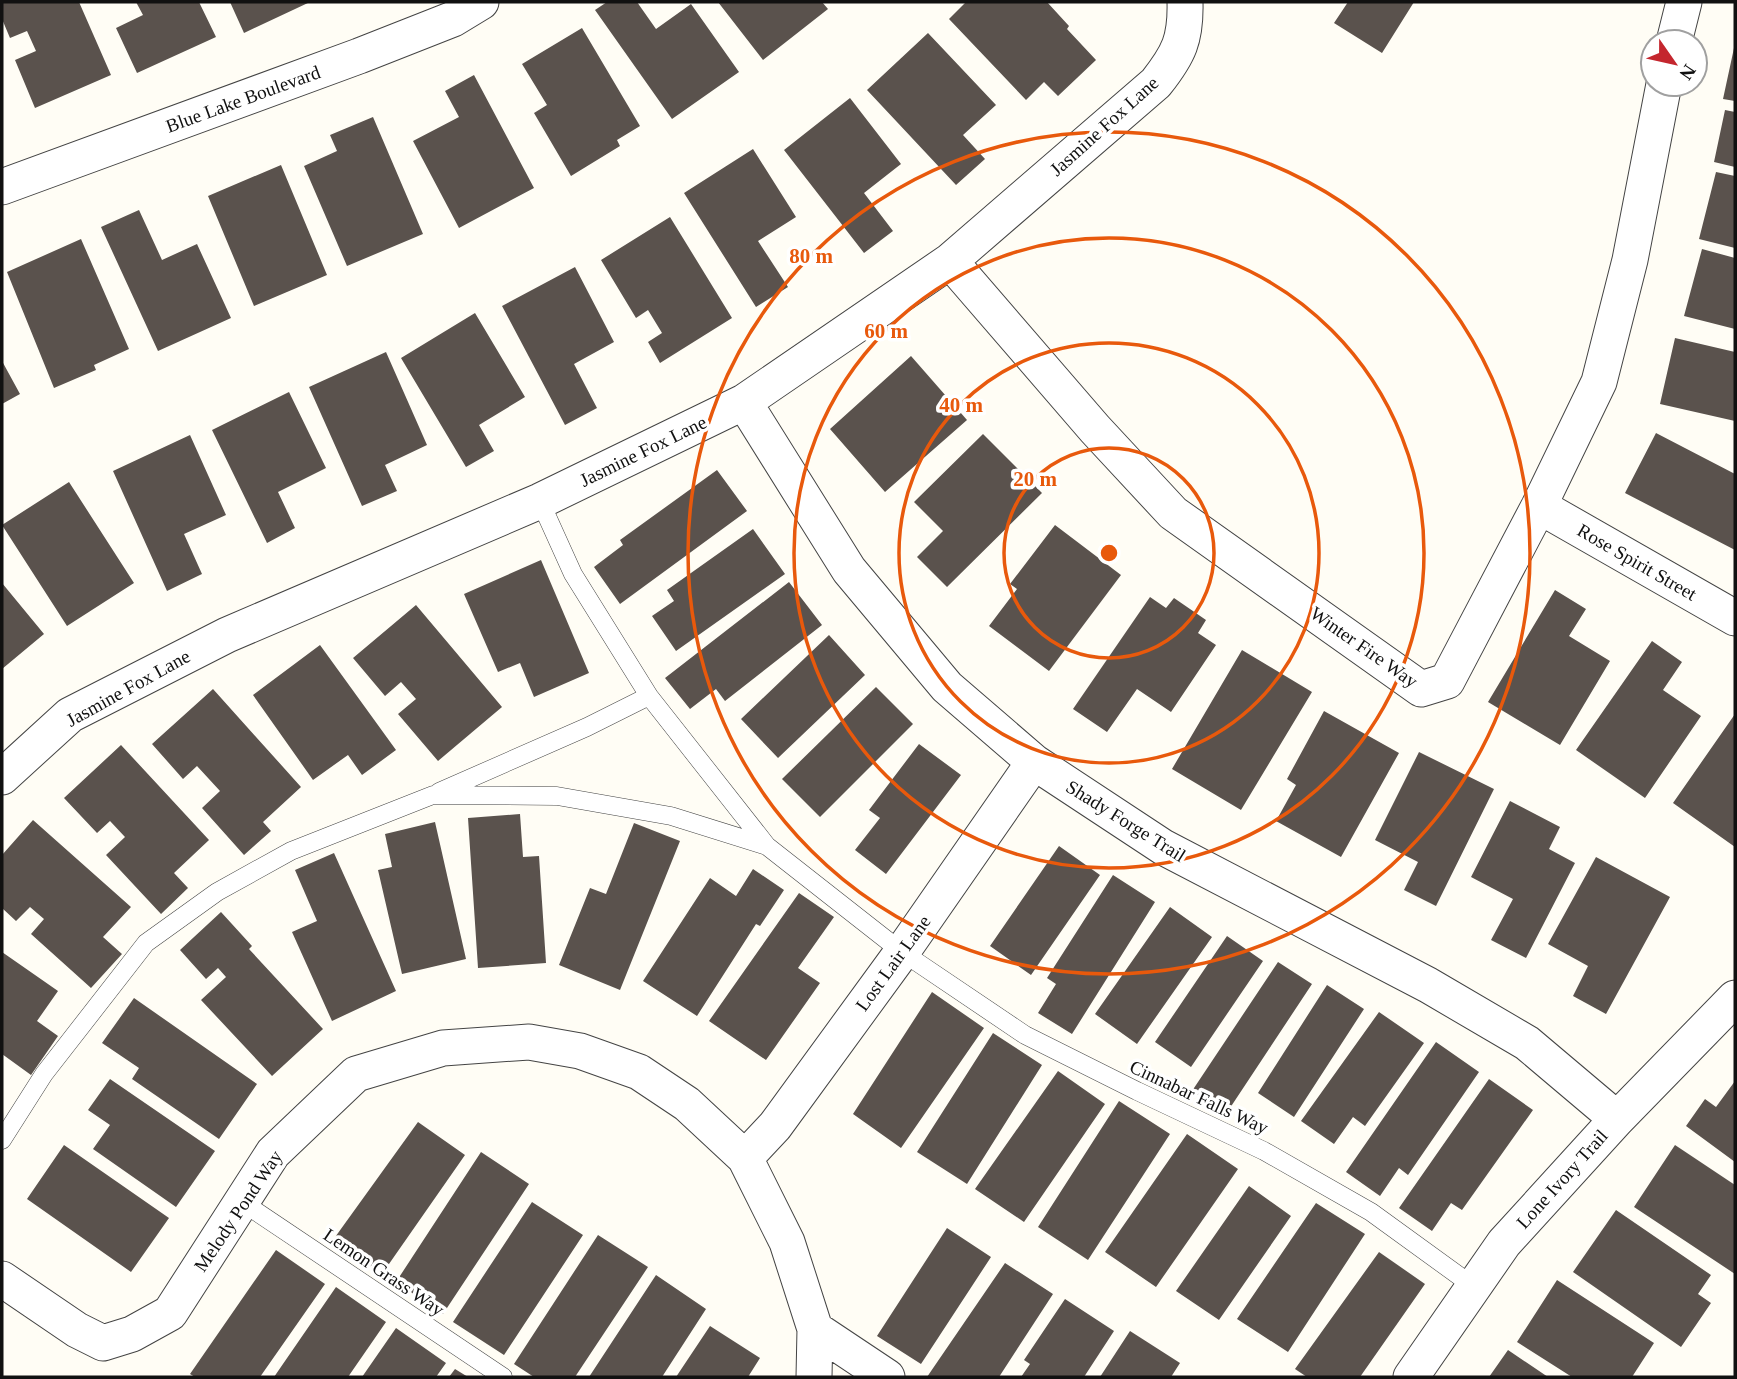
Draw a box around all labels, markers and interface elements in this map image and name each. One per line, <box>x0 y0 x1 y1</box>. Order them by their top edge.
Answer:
north arrow <box>1639 28 1709 98</box>
street label: Blue Lake Boulevard <box>163 61 323 137</box>
text: N <box>1675 61 1700 84</box>
street label: Jasmine Fox Lane <box>1046 72 1162 180</box>
text: 80 m <box>789 244 833 268</box>
text: 60 m <box>864 319 908 343</box>
text: 40 m <box>939 393 983 417</box>
street label: Jasmine Fox Lane <box>576 411 710 491</box>
text: 20 m <box>1013 467 1057 491</box>
street label: Rose Spirit Street <box>1574 519 1701 605</box>
centre of rings <box>1097 541 1121 565</box>
street label: Winter Fire Way <box>1306 602 1422 692</box>
street label: Jasmine Fox Lane <box>62 645 194 731</box>
street label: Shady Forge Trail <box>1062 776 1190 866</box>
street label: Lost Lair Lane <box>851 911 935 1015</box>
street label: Cinnabar Falls Way <box>1127 1056 1272 1138</box>
street label: Lone Ivory Trail <box>1512 1125 1612 1233</box>
street label: Melody Pond Way <box>190 1146 287 1276</box>
street label: Lemon Grass Way <box>320 1224 449 1320</box>

